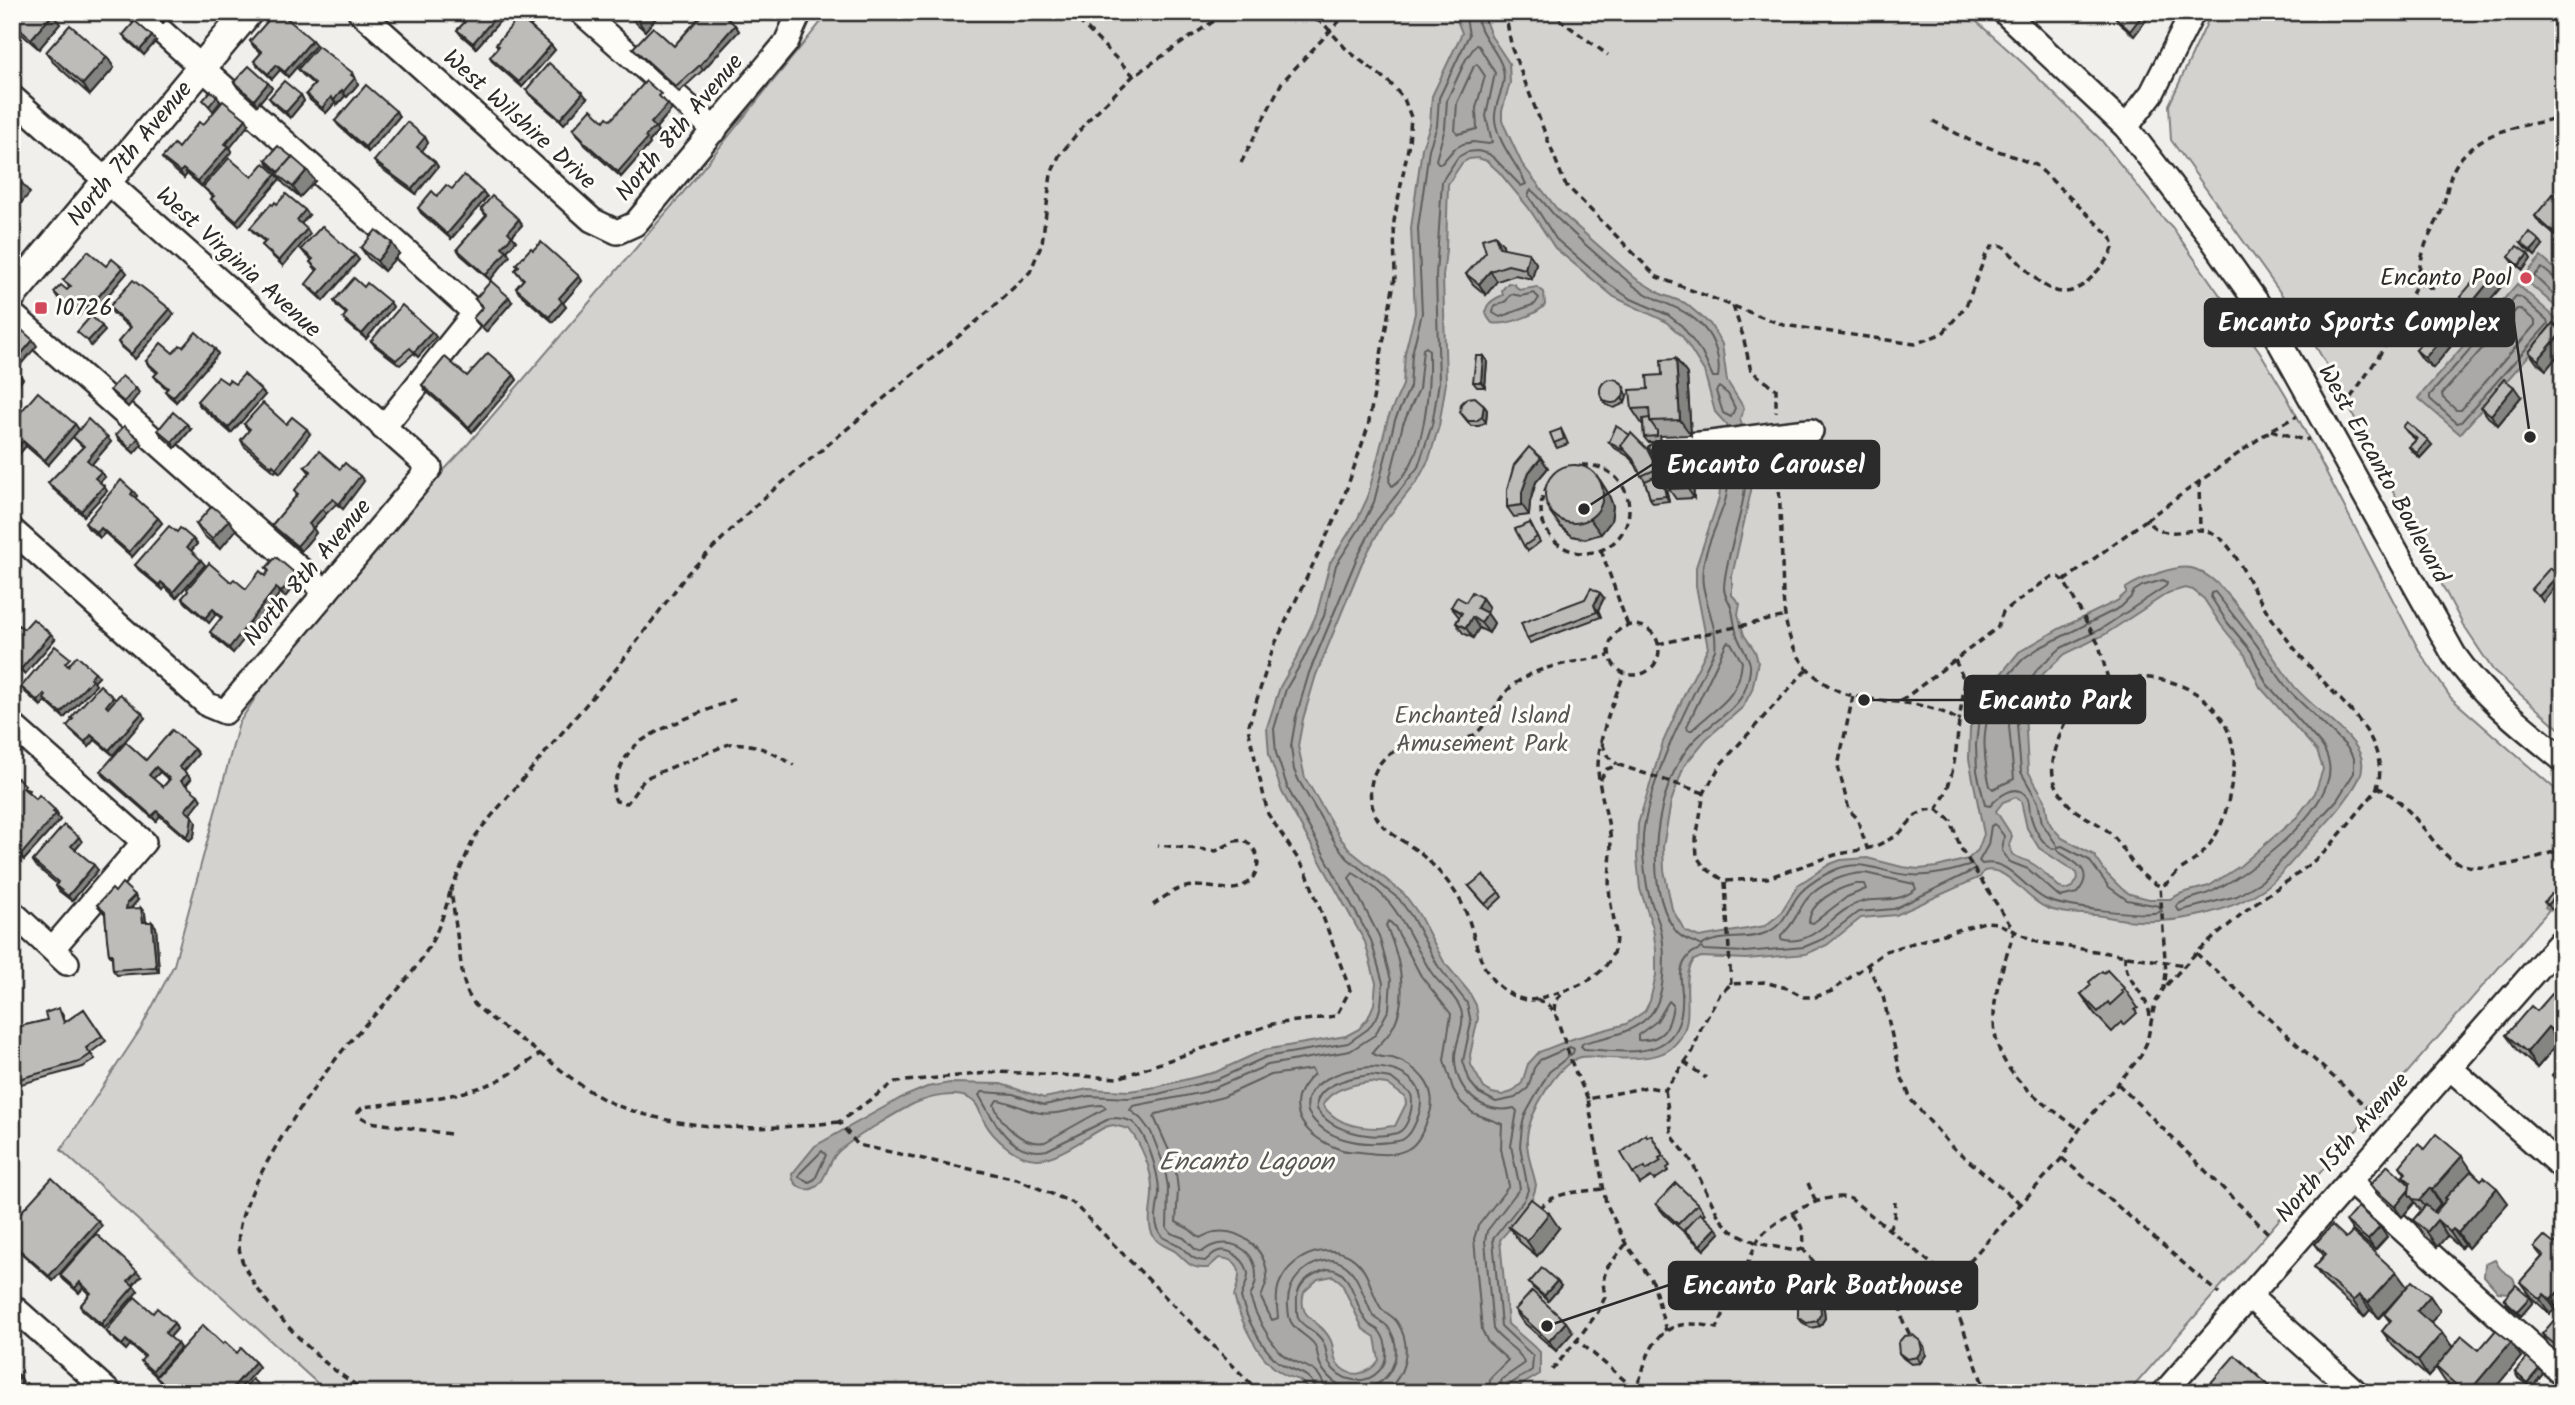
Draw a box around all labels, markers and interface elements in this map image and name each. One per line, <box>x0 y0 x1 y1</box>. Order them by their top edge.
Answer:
street label: West Wilshire Drive <box>433 40 605 200</box>
street label: North 8th Avenue <box>606 45 754 211</box>
street label: North 7th Avenue <box>57 72 203 235</box>
street label: West Virginia Avenue <box>146 177 330 349</box>
place label: Encanto Pool <box>2380 259 2512 298</box>
marker: Encanto Pool <box>2518 270 2534 286</box>
place label: 10726 <box>55 289 113 328</box>
callout: Encanto Sports Complex <box>2205 299 2514 346</box>
marker: 10726 <box>33 300 49 316</box>
text: Encanto Sports Complex <box>2218 303 2500 345</box>
street label: West Encanto Boulevard <box>2306 357 2460 592</box>
callout: Encanto Carousel <box>1653 441 1879 488</box>
text: Encanto Carousel <box>1667 445 1865 487</box>
street label: North 8th Avenue <box>234 490 382 656</box>
callout: Encanto Park <box>1965 676 2145 723</box>
text: Encanto Park <box>1979 681 2132 723</box>
park label: Enchanted Island Amusement Park <box>1394 697 1571 764</box>
street label: North 15th Avenue <box>2266 1063 2420 1232</box>
water label: Encanto Lagoon <box>1158 1142 1336 1184</box>
callout: Encanto Park Boathouse <box>1669 1262 1977 1309</box>
text: Encanto Park Boathouse <box>1683 1266 1963 1308</box>

